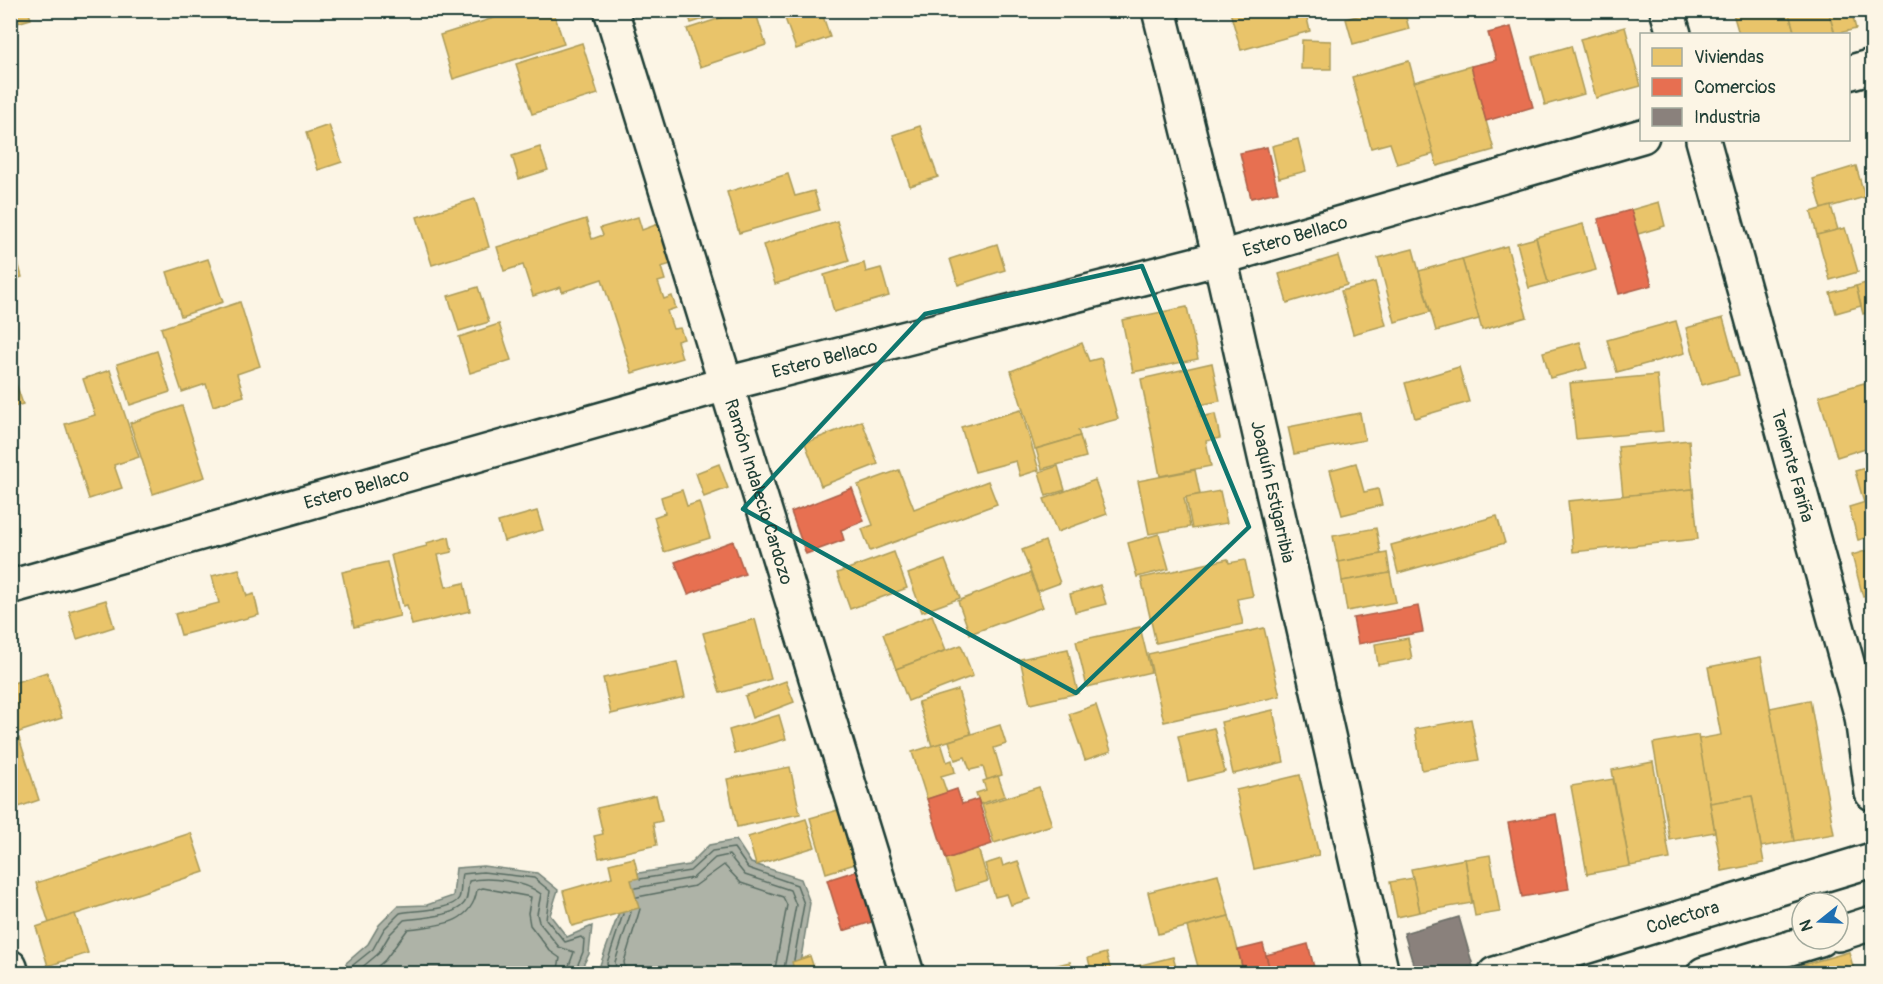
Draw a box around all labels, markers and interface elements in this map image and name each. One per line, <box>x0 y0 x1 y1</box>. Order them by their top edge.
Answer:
legend <box>1640 33 1850 141</box>
text: Viviendas <box>1694 46 1764 69</box>
text: Comercios <box>1694 76 1776 99</box>
text: Industria <box>1694 106 1760 129</box>
street label: Estero Bellaco <box>1240 211 1350 263</box>
street label: Estero Bellaco <box>770 335 880 384</box>
street label: Ramón Indalecio Cardozo <box>719 396 798 588</box>
street label: Teniente Fariña <box>1766 407 1819 525</box>
street label: Joaquín Estigarribia <box>1245 418 1300 565</box>
street label: Estero Bellaco <box>301 463 412 515</box>
north arrow <box>1790 891 1850 951</box>
street label: Colectora <box>1644 896 1722 940</box>
text: N <box>1795 917 1818 934</box>

